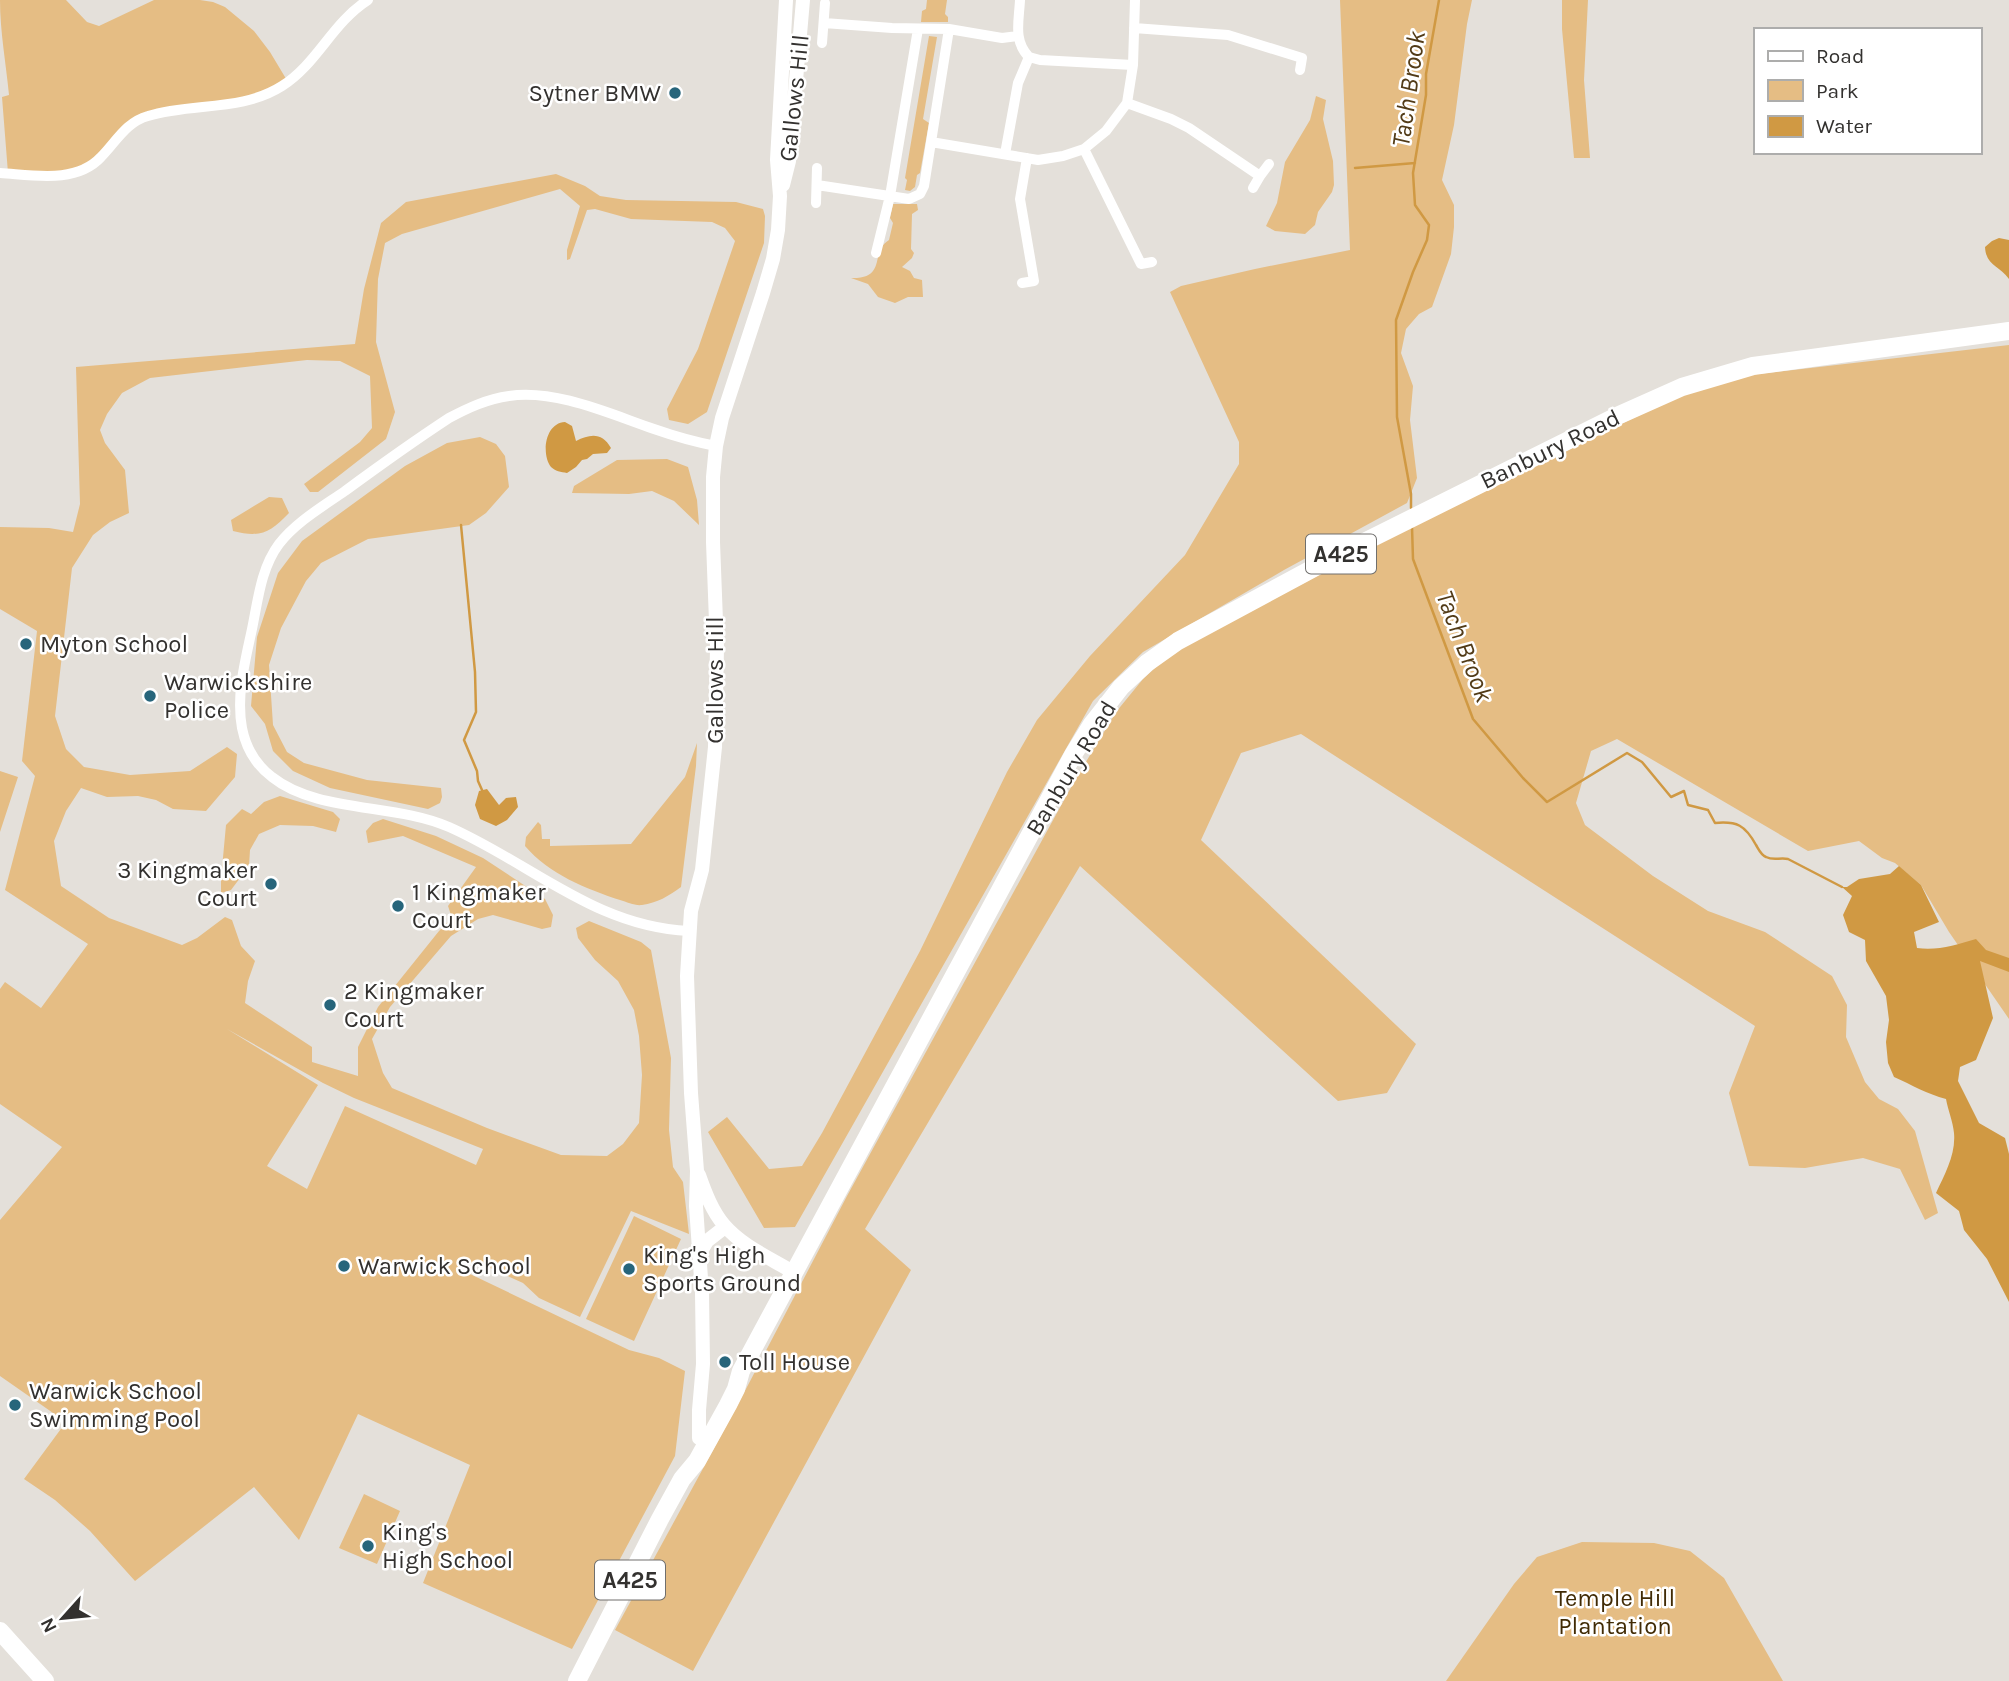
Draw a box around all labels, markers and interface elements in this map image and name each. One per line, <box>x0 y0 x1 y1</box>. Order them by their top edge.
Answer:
water label: Tach Brook <box>1385 28 1432 149</box>
legend <box>1754 28 1981 154</box>
street label: Gallows Hill <box>773 33 815 163</box>
text: Road <box>1816 44 1864 68</box>
place label: Sytner BMW <box>528 79 662 107</box>
text: Park <box>1816 79 1859 103</box>
marker: Sytner BMW <box>667 85 683 101</box>
text: Water <box>1816 114 1872 138</box>
street label: Banbury Road <box>1475 403 1625 495</box>
road number: A425 <box>1306 534 1376 574</box>
water label: Tach Brook <box>1429 586 1500 707</box>
street label: Gallows Hill <box>701 616 729 744</box>
place label: Myton School <box>40 630 188 658</box>
marker: Myton School <box>18 636 34 652</box>
place label: Warwickshire Police <box>164 668 312 724</box>
marker: Warwickshire Police <box>142 688 158 704</box>
street label: Banbury Road <box>1020 696 1122 840</box>
place label: 3 Kingmaker Court <box>117 856 257 912</box>
marker: 3 Kingmaker Court <box>263 876 279 892</box>
place label: 1 Kingmaker Court <box>412 878 546 934</box>
marker: 1 Kingmaker Court <box>390 898 406 914</box>
place label: 2 Kingmaker Court <box>344 977 484 1033</box>
marker: 2 Kingmaker Court <box>322 997 338 1013</box>
place label: King's High Sports Ground <box>643 1241 801 1297</box>
place label: Warwick School <box>358 1252 531 1280</box>
marker: Warwick School <box>336 1258 352 1274</box>
marker: King's High Sports Ground <box>621 1261 637 1277</box>
place label: Toll House <box>739 1348 850 1376</box>
marker: Toll House <box>717 1354 733 1370</box>
place label: Warwick School Swimming Pool <box>29 1377 202 1433</box>
marker: Warwick School Swimming Pool <box>7 1397 23 1413</box>
place label: King's High School <box>382 1518 513 1574</box>
marker: King's High School <box>360 1538 376 1554</box>
road number: A425 <box>595 1560 665 1600</box>
north arrow <box>28 1583 98 1653</box>
park label: Temple Hill Plantation <box>1555 1584 1675 1640</box>
text: N <box>36 1614 62 1636</box>

